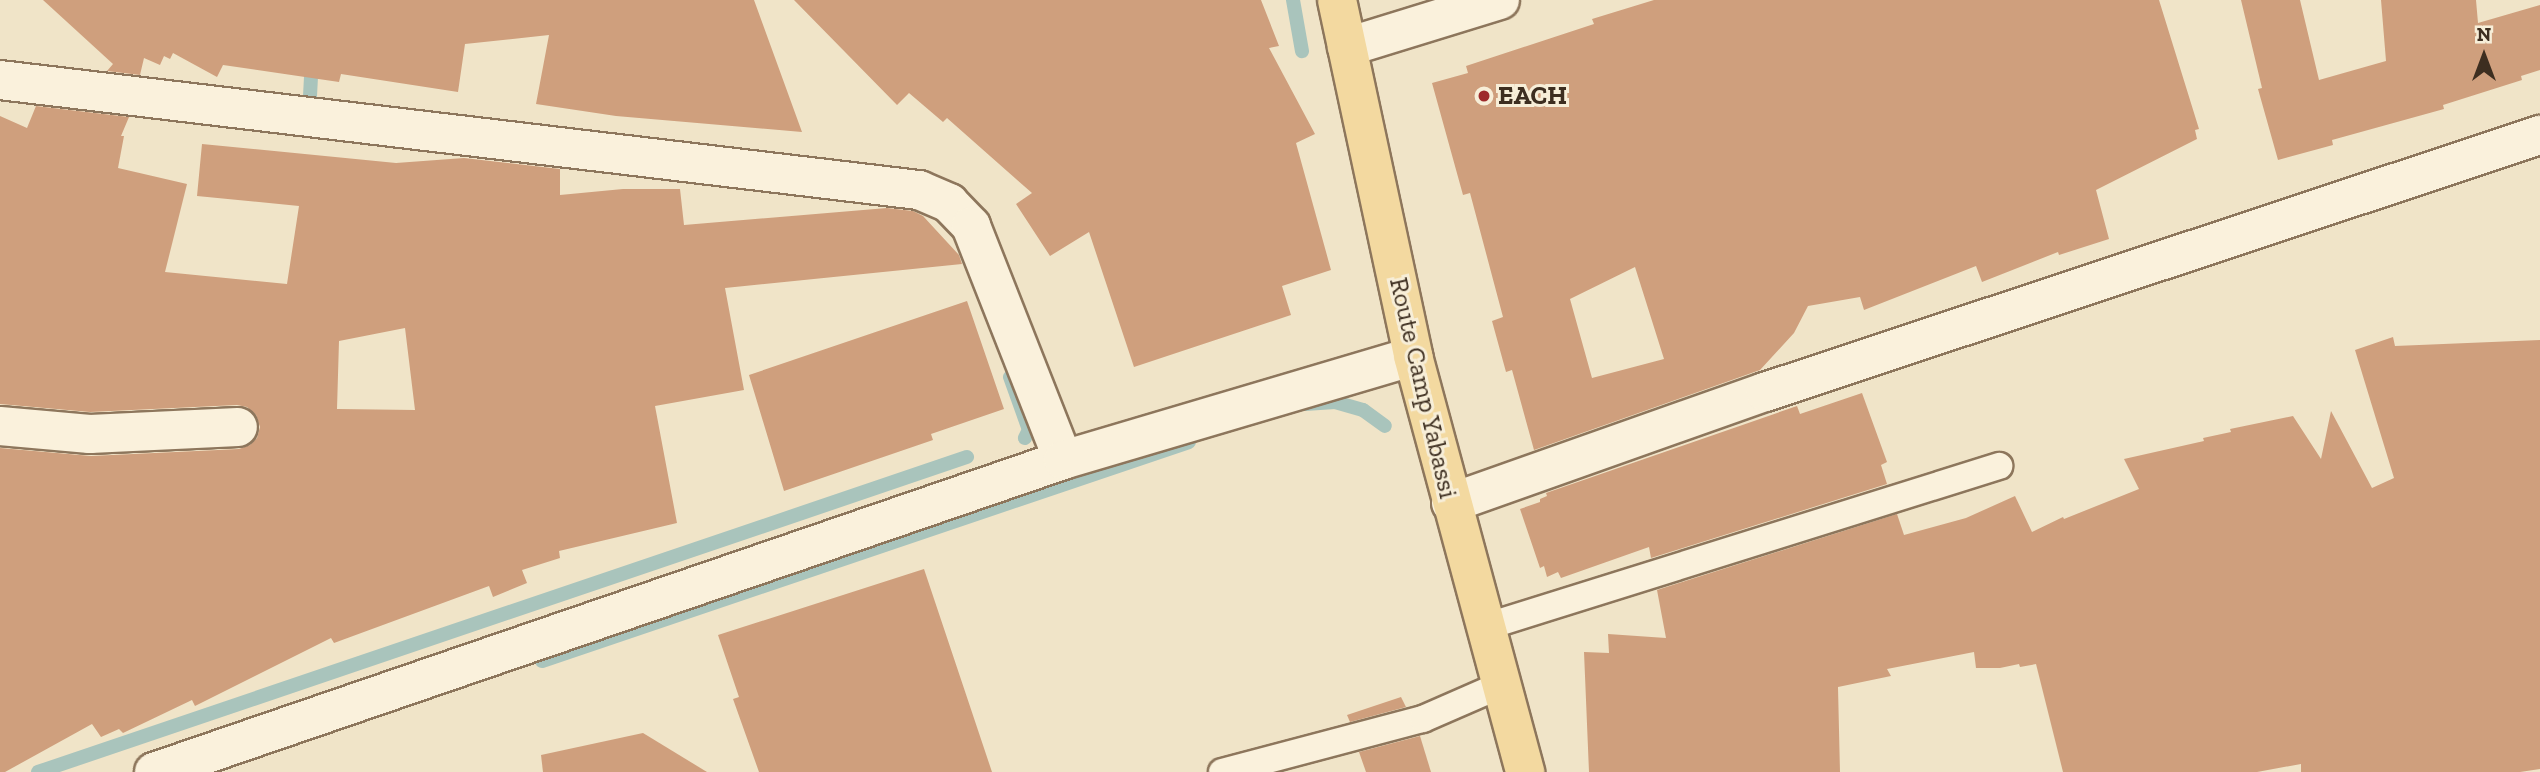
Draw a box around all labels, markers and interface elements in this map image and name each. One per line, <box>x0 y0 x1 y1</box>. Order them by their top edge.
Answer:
north arrow <box>2449 21 2519 91</box>
text: N <box>2477 23 2491 46</box>
place label: EACH <box>1498 80 1567 112</box>
marker: EACH <box>1476 88 1492 104</box>
street label: Route Camp Yabassi <box>1382 274 1464 502</box>

